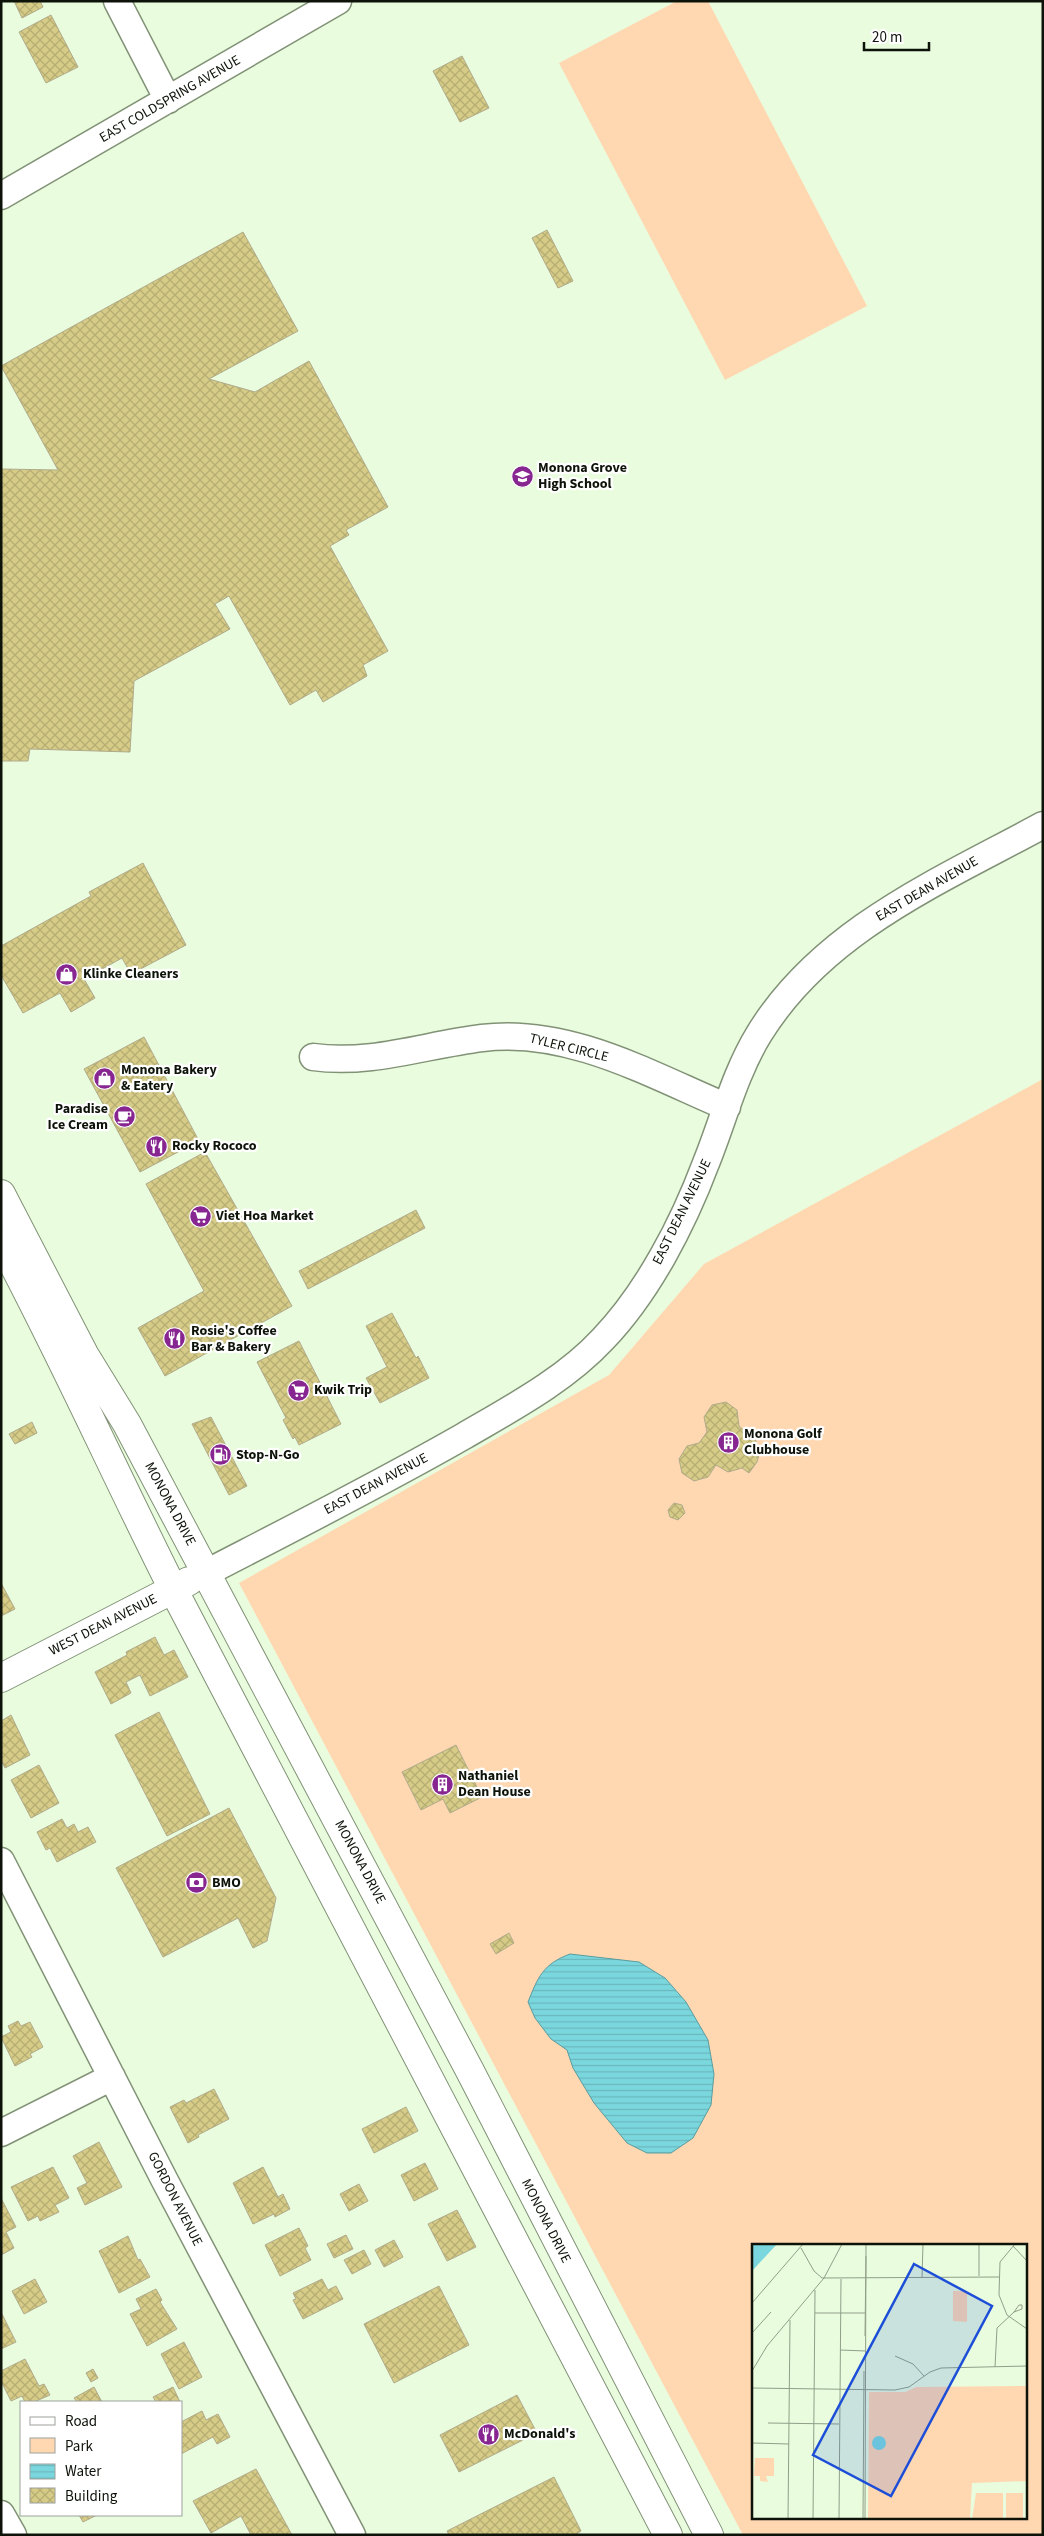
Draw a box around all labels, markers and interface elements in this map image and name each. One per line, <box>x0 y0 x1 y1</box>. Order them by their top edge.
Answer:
scale bar <box>864 20 929 52</box>
text: 20 m <box>872 27 902 48</box>
street label: EAST COLDSPRING AVENUE <box>96 50 244 148</box>
place label: Monona Grove High School <box>538 458 627 494</box>
school or university icon: Monona Grove High School <box>510 464 534 488</box>
street label: EAST DEAN AVENUE <box>872 851 982 927</box>
shop icon: Klinke Cleaners <box>55 962 79 986</box>
place label: Klinke Cleaners <box>83 964 178 984</box>
street label: TYLER CIRCLE <box>527 1029 611 1067</box>
place label: Monona Bakery & Eatery <box>121 1060 217 1096</box>
shop icon: Monona Bakery & Eatery <box>93 1066 117 1090</box>
place label: Paradise Ice Cream <box>48 1099 108 1135</box>
cafe icon: Paradise Ice Cream <box>112 1105 136 1129</box>
restaurant icon: Rocky Rococo <box>144 1134 168 1158</box>
place label: Rocky Rococo <box>172 1136 257 1156</box>
street label: EAST DEAN AVENUE <box>648 1156 716 1268</box>
supermarket icon: Viet Hoa Market <box>188 1204 212 1228</box>
place label: Viet Hoa Market <box>215 1206 314 1226</box>
place label: Rosie's Coffee Bar & Bakery <box>191 1321 277 1357</box>
restaurant icon: Rosie's Coffee Bar & Bakery <box>163 1327 187 1351</box>
supermarket icon: Kwik Trip <box>286 1378 310 1402</box>
place label: Kwik Trip <box>314 1380 372 1400</box>
place label: Monona Golf Clubhouse <box>744 1424 823 1460</box>
building icon: Monona Golf Clubhouse <box>716 1430 740 1454</box>
fuel station icon: Stop-N-Go <box>208 1443 232 1467</box>
place label: Stop-N-Go <box>236 1445 300 1465</box>
street label: EAST DEAN AVENUE <box>320 1448 432 1520</box>
street label: MONONA DRIVE <box>140 1459 200 1549</box>
street label: WEST DEAN AVENUE <box>46 1589 160 1661</box>
place label: Nathaniel Dean House <box>458 1766 531 1802</box>
building icon: Nathaniel Dean House <box>430 1772 454 1796</box>
street label: MONONA DRIVE <box>330 1817 390 1907</box>
bank icon: BMO <box>184 1871 208 1895</box>
place label: BMO <box>212 1873 241 1893</box>
street label: GORDON AVENUE <box>143 2149 207 2249</box>
street label: MONONA DRIVE <box>516 2175 576 2267</box>
inset map <box>752 2244 1026 2518</box>
legend <box>20 2401 182 2516</box>
text: Road <box>65 2411 97 2432</box>
restaurant icon: McDonald's <box>476 2422 500 2446</box>
place label: McDonald's <box>504 2424 575 2444</box>
text: Park <box>65 2436 94 2457</box>
text: Water <box>65 2461 102 2482</box>
text: Building <box>65 2486 118 2507</box>

